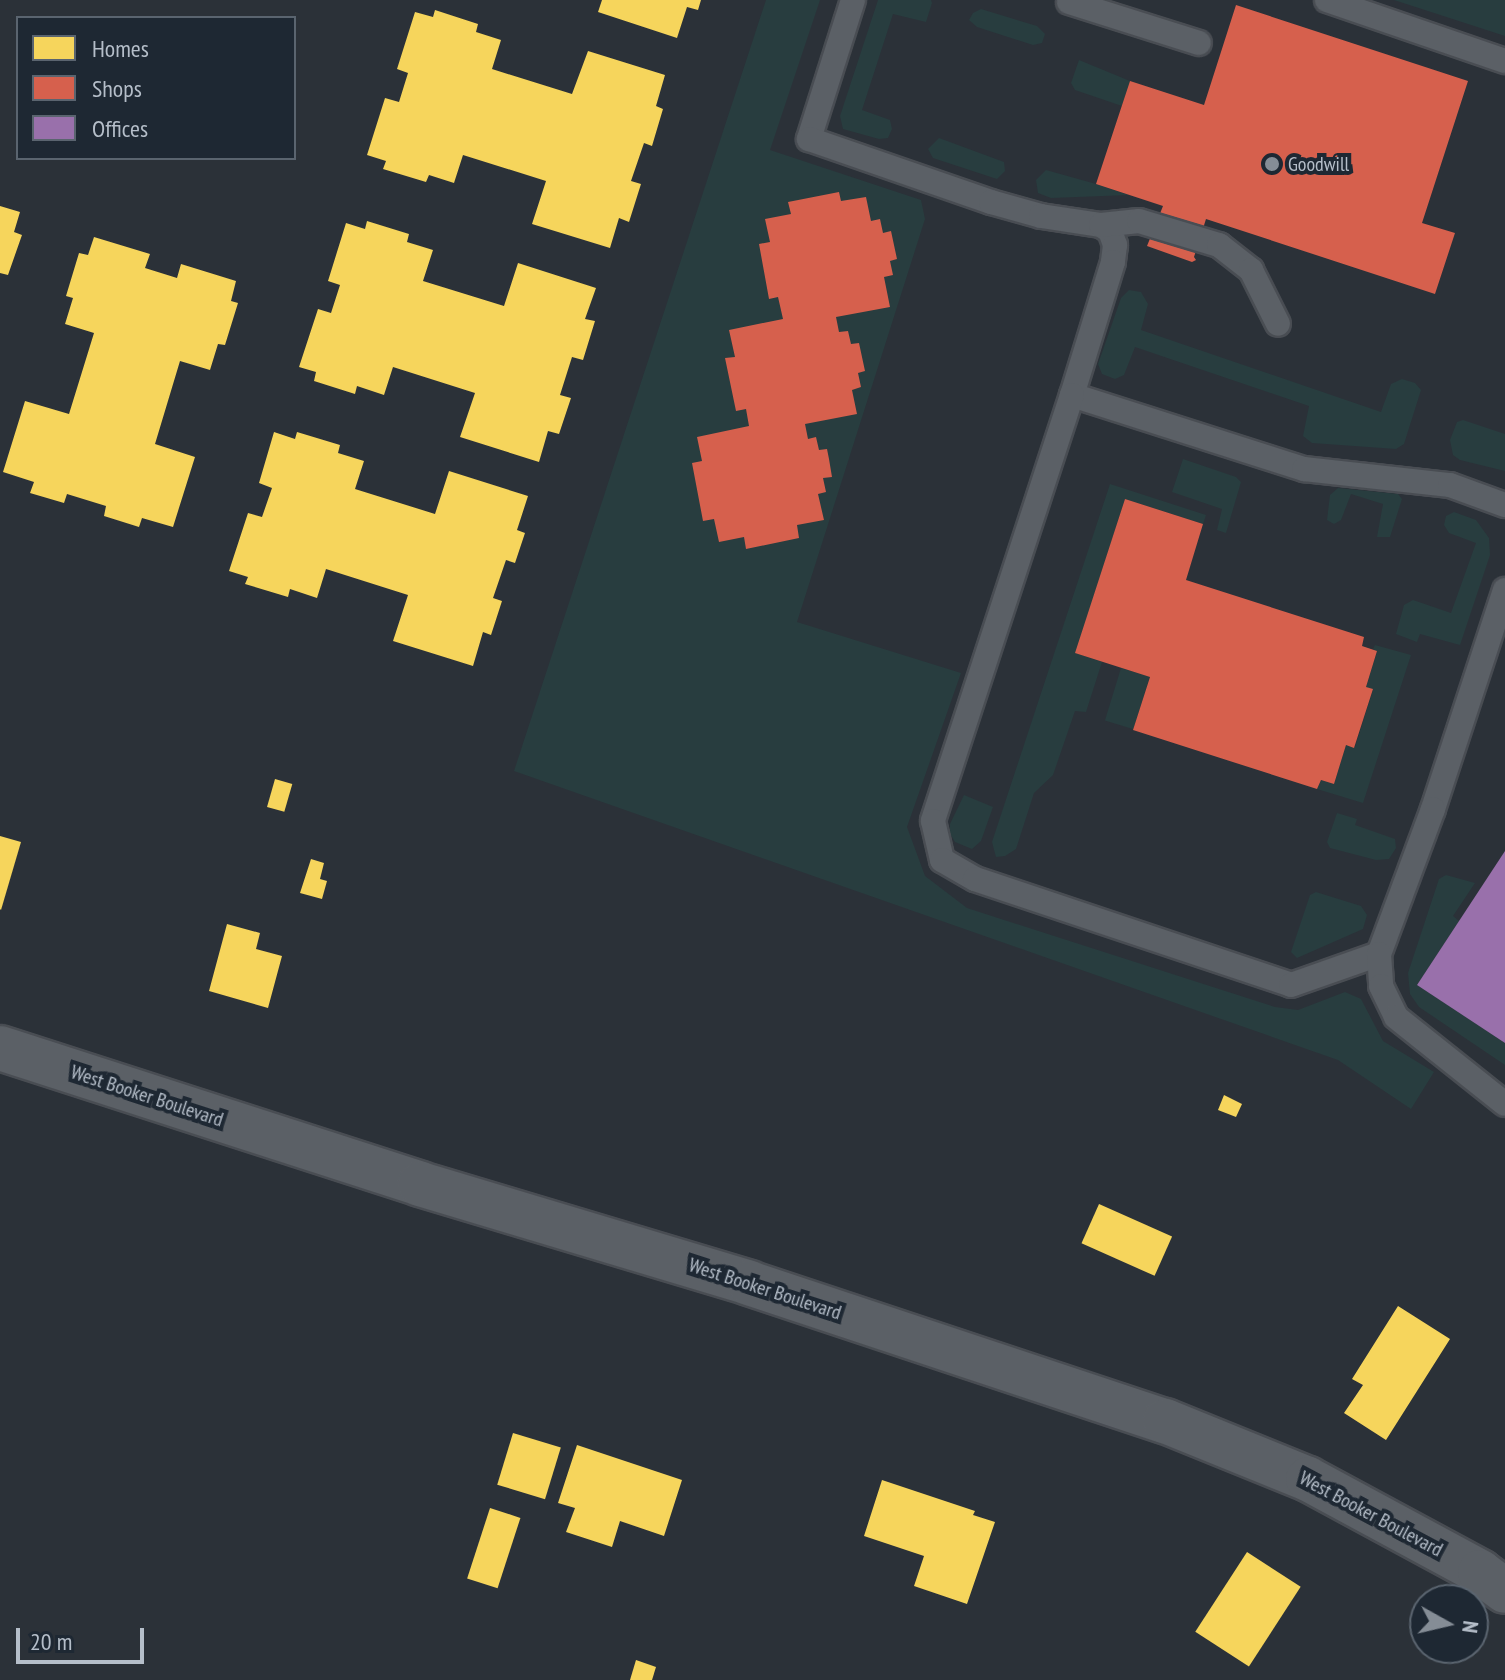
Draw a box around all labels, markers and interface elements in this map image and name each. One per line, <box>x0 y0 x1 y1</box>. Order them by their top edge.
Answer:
legend <box>16 16 296 160</box>
text: Homes <box>92 33 149 64</box>
text: Shops <box>92 73 142 104</box>
text: Offices <box>92 113 148 144</box>
place label: Goodwill <box>1288 152 1349 176</box>
marker: Goodwill <box>1263 155 1281 173</box>
street label: West Booker Boulevard <box>68 1060 226 1132</box>
street label: West Booker Boulevard <box>686 1253 844 1325</box>
street label: West Booker Boulevard <box>1295 1466 1447 1562</box>
north arrow <box>1409 1584 1489 1664</box>
scale bar <box>20 1612 148 1662</box>
text: N <box>1456 1619 1485 1635</box>
text: 20 m <box>30 1626 72 1657</box>

